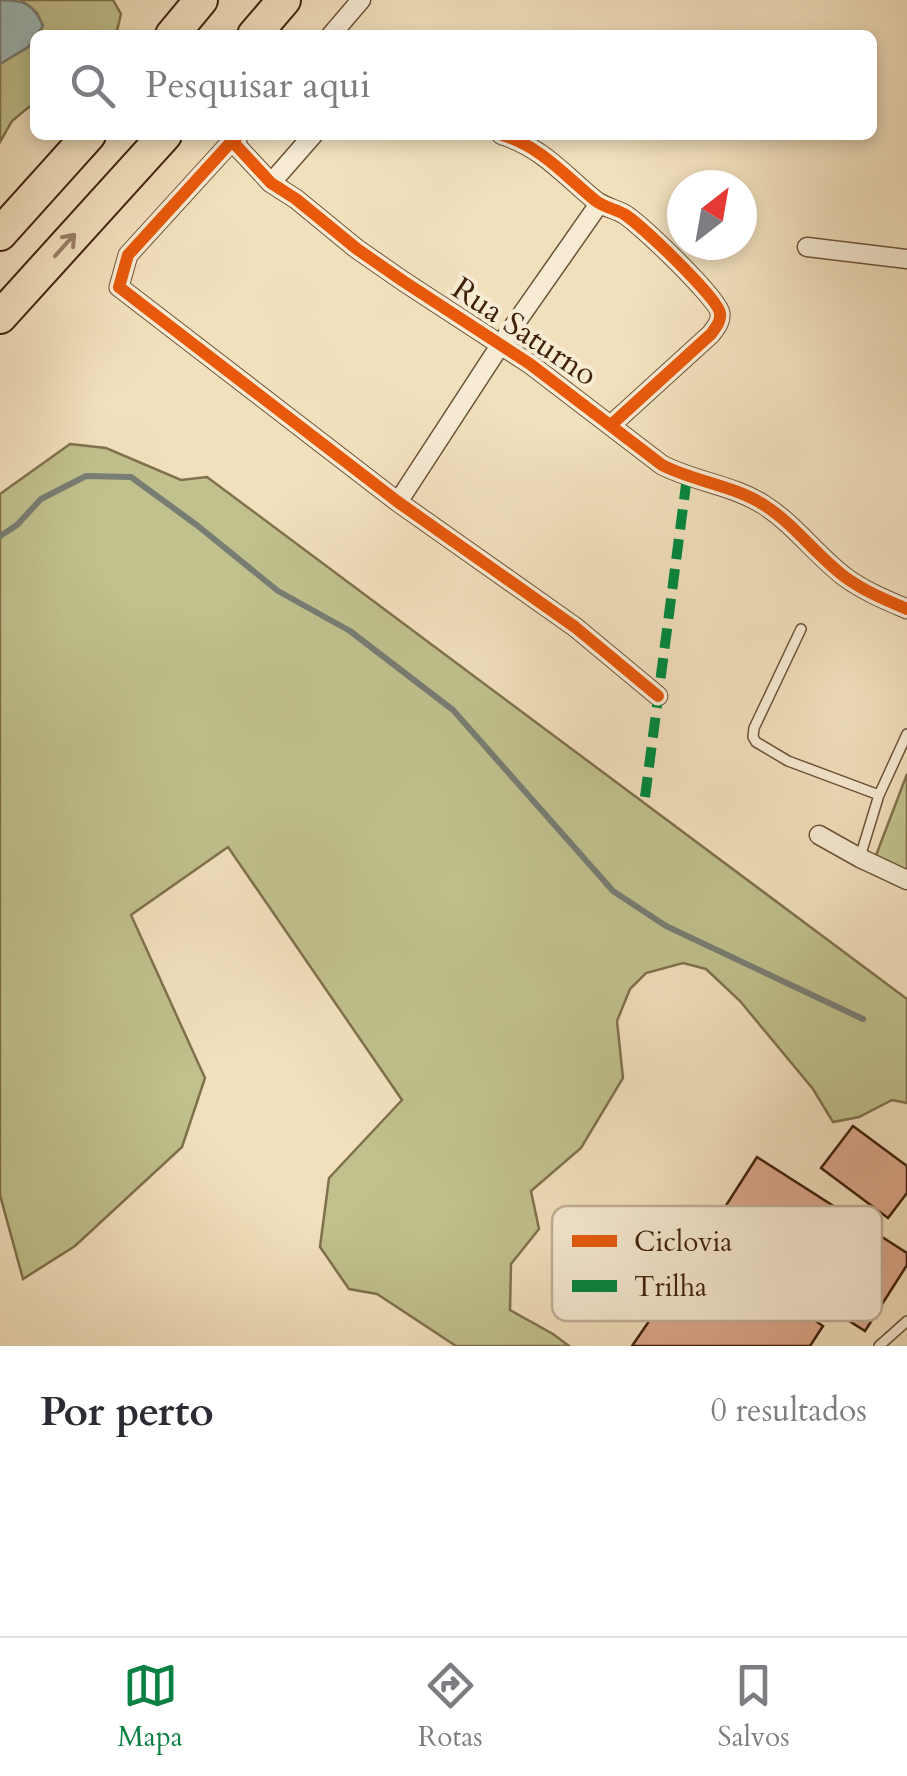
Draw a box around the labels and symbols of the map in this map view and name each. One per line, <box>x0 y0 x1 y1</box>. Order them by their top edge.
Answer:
north arrow <box>667 170 757 260</box>
one-way arrow <box>53 233 76 258</box>
street label: Rua Saturno <box>443 267 606 397</box>
legend <box>552 1206 882 1321</box>
text: Ciclovia <box>634 1223 732 1261</box>
text: Trilha <box>634 1268 707 1306</box>

